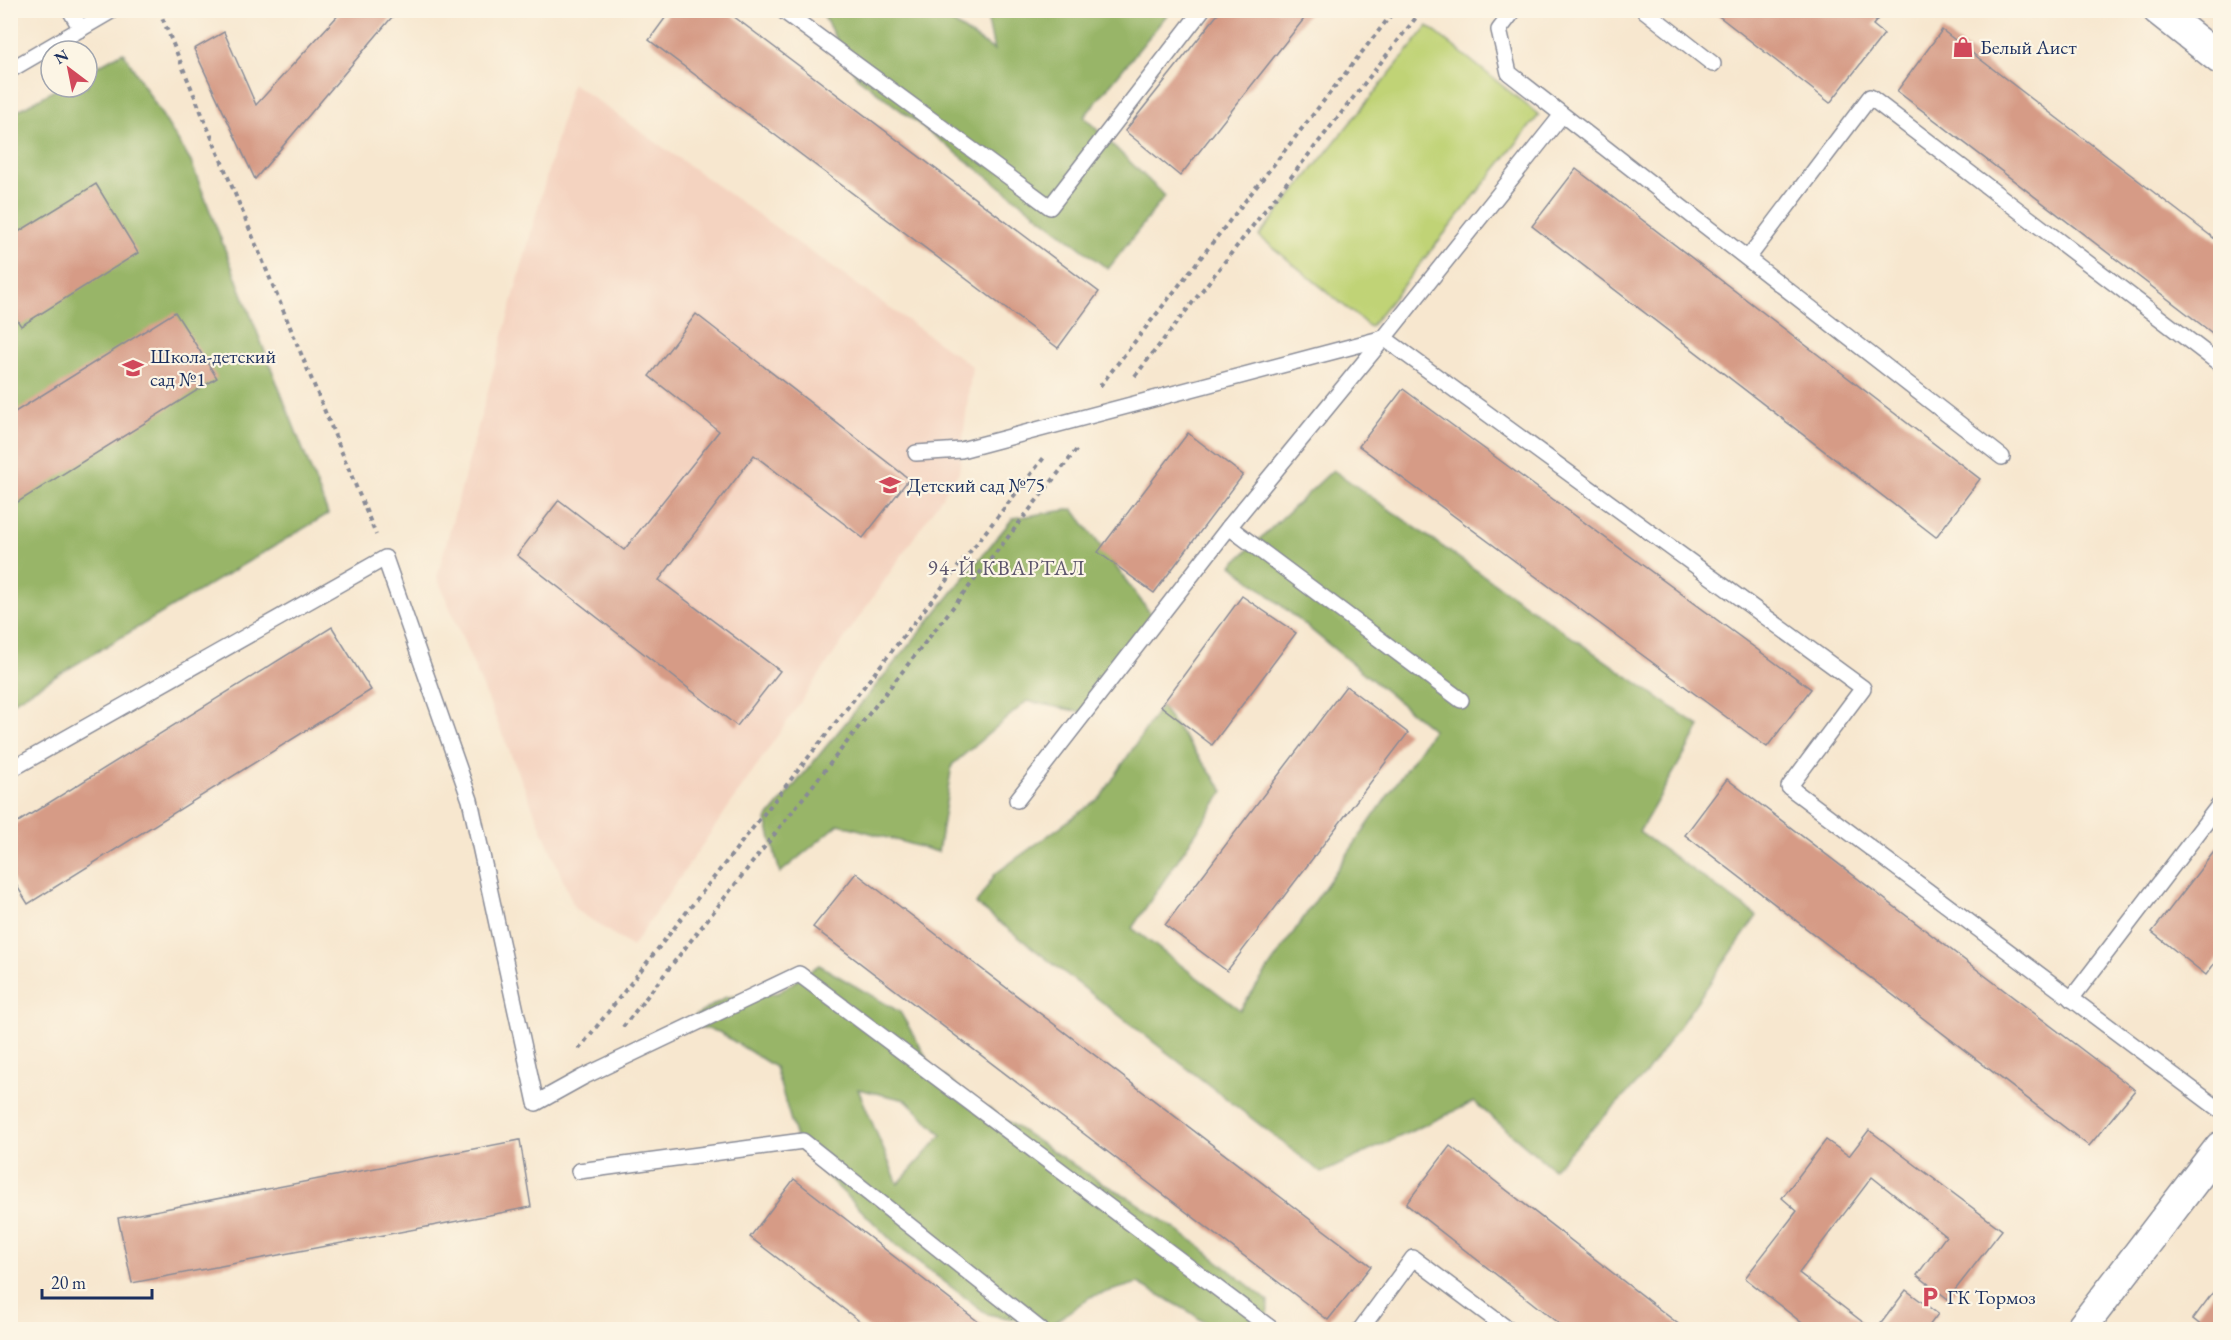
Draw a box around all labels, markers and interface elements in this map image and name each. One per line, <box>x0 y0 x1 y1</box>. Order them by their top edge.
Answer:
place label: Белый Аист <box>1980 34 2077 60</box>
shop icon: Белый Аист <box>1951 35 1975 59</box>
north arrow <box>39 39 99 99</box>
text: N <box>50 44 72 69</box>
place label: Школа-детский сад №1 <box>150 343 276 392</box>
school or university icon: Школа-детский сад №1 <box>121 356 145 380</box>
place label: Детский сад №75 <box>907 472 1045 498</box>
school or university icon: Детский сад №75 <box>878 473 902 497</box>
district label: 94-Й КВАРТАЛ <box>927 554 1087 581</box>
scale bar <box>42 1262 152 1300</box>
text: 20 m <box>51 1271 86 1294</box>
place label: ГК Тормоз <box>1947 1284 2036 1310</box>
parking icon: ГК Тормоз <box>1918 1285 1942 1309</box>

